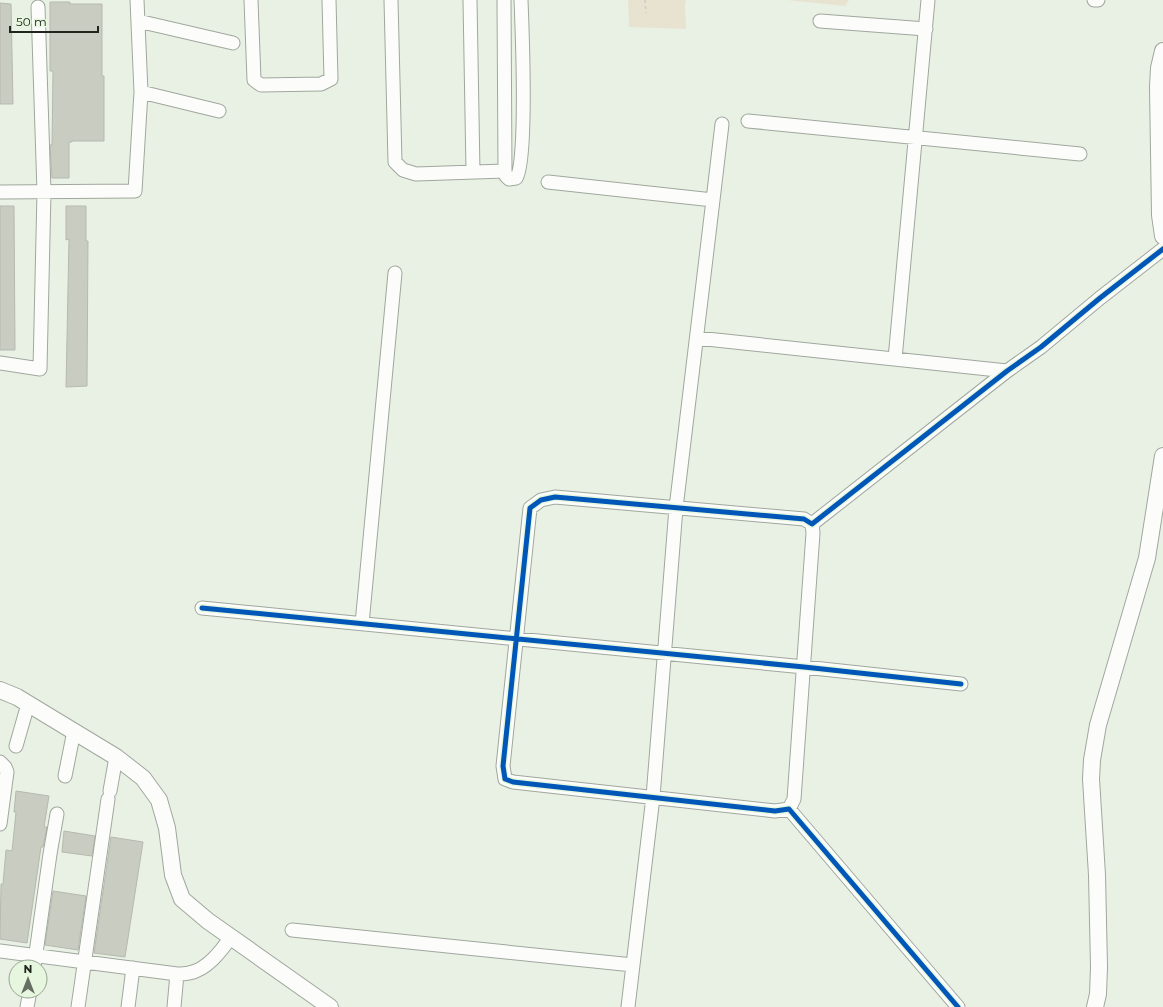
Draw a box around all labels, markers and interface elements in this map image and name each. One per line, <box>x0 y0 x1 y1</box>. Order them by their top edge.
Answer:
scale bar <box>10 8 98 34</box>
text: 50 m <box>16 14 47 29</box>
north arrow <box>8 959 48 999</box>
text: N <box>24 962 32 976</box>

